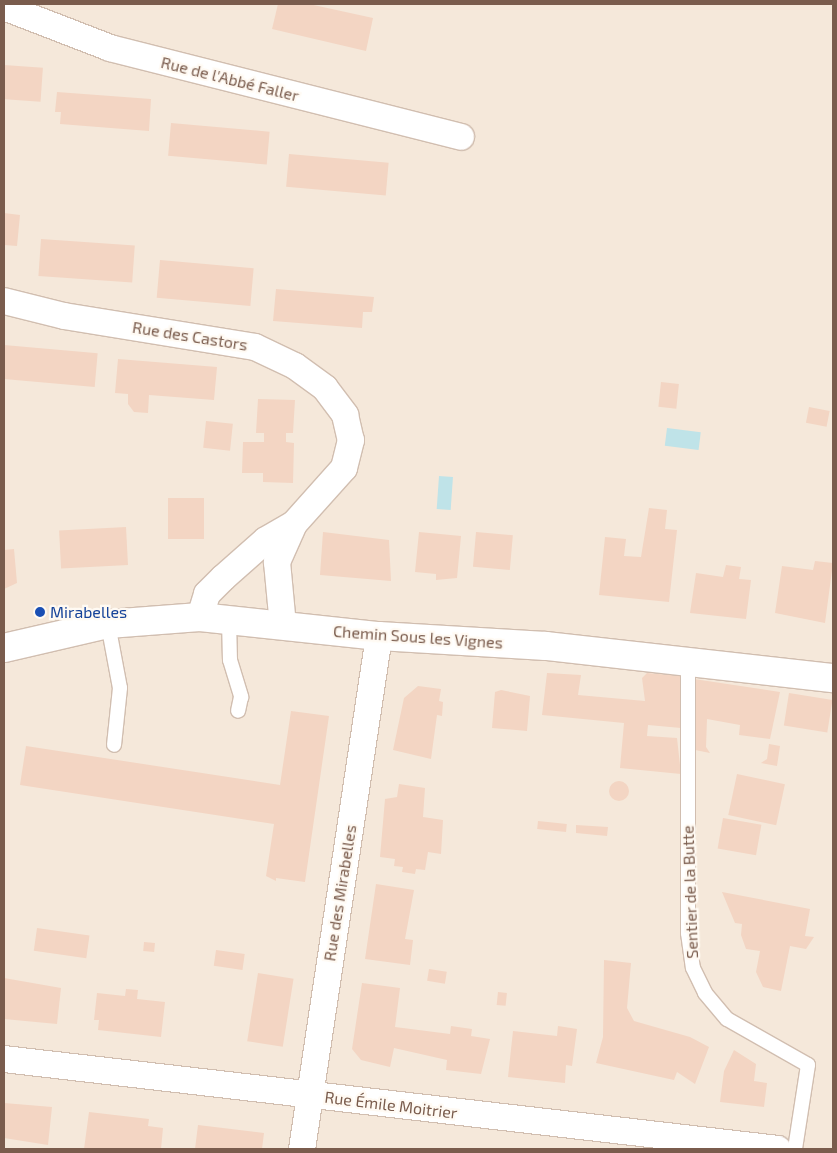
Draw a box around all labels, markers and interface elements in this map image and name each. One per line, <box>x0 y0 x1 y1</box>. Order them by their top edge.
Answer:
street label: Rue de l'Abbé Faller <box>159 53 301 105</box>
street label: Rue des Castors <box>131 317 249 355</box>
place label: Mirabelles <box>50 602 127 622</box>
marker: Mirabelles <box>34 606 46 618</box>
street label: Chemin Sous les Vignes <box>332 621 504 653</box>
street label: Rue des Mirabelles <box>320 823 360 963</box>
street label: Sentier de la Butte <box>678 825 702 959</box>
street label: Rue Émile Moitrier <box>324 1087 458 1123</box>

